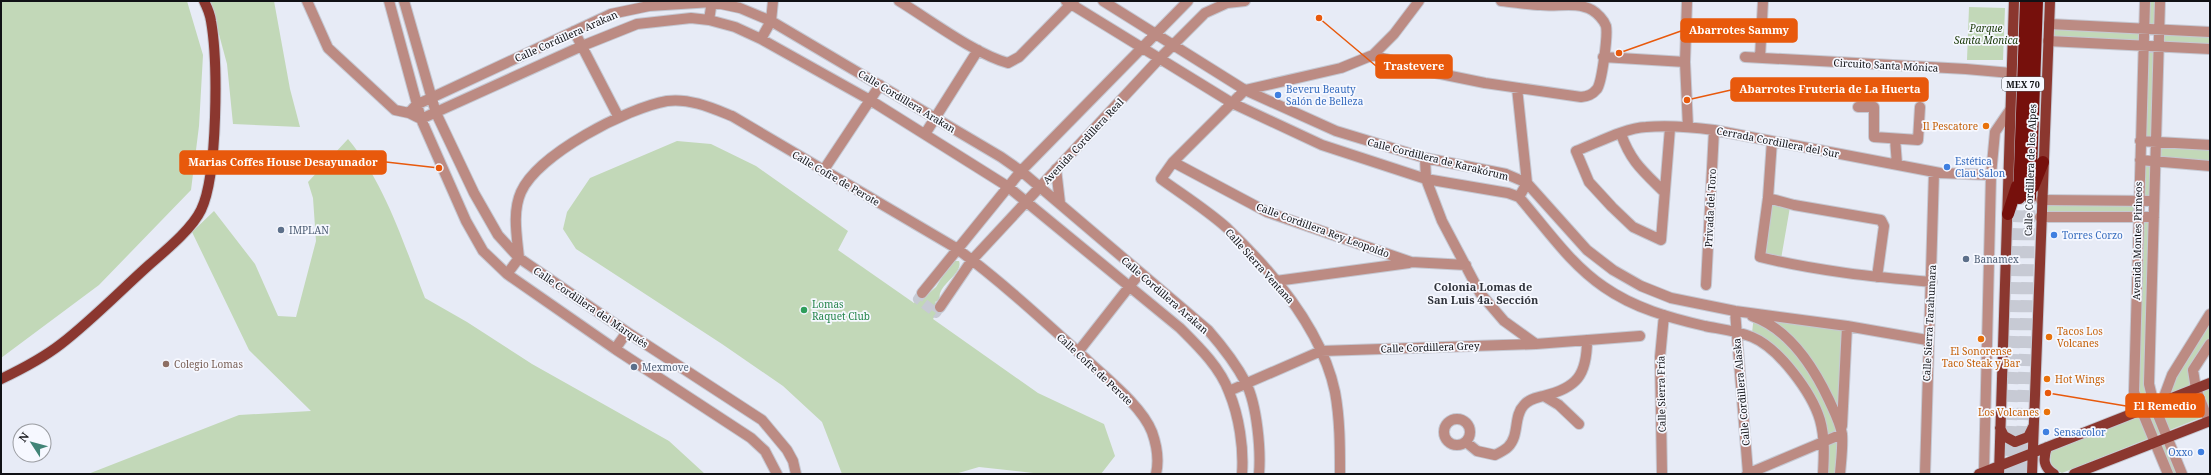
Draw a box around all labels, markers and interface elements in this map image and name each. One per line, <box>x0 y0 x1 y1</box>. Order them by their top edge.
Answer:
street label: Calle Cordillera Arakan <box>512 7 620 65</box>
callout: Abarrotes Sammy <box>1681 19 1797 42</box>
park label: Parque Santa Monica <box>1954 21 2018 47</box>
text: Abarrotes Sammy <box>1689 22 1790 37</box>
callout: Trastevere <box>1376 55 1452 78</box>
street label: Circuito Santa Mónica <box>1833 55 1939 75</box>
text: Trastevere <box>1384 58 1444 73</box>
street label: Calle Cordillera Arakan <box>856 66 959 136</box>
road number: MEX 70 <box>2002 77 2044 91</box>
callout: Abarrotes Fruteria de La Huerta <box>1731 78 1928 101</box>
text: Abarrotes Fruteria de La Huerta <box>1739 81 1921 96</box>
place label: Beveru Beauty Salón de Belleza <box>1286 82 1364 108</box>
marker: Beveru Beauty Salón de Belleza <box>1273 90 1283 100</box>
street label: Avenida Cordillera Real <box>1040 95 1126 187</box>
street label: Calle Cordillera de los Alpes <box>2021 103 2039 236</box>
place label: Il Pescatore <box>1923 119 1978 133</box>
marker: Il Pescatore <box>1981 121 1991 131</box>
street label: Cerrada Cordillera del Sur <box>1715 123 1841 161</box>
street label: Calle Cordillera de Karakórum <box>1366 135 1511 183</box>
street label: Calle Cofre de Perote <box>790 147 882 209</box>
callout: Marias Coffes House Desayunador <box>180 151 386 174</box>
text: Marias Coffes House Desayunador <box>188 154 378 169</box>
place label: Estética Clau Salon <box>1955 154 2006 180</box>
marker: Estética Clau Salon <box>1942 162 1952 172</box>
street label: Privada del Toro <box>1701 168 1719 248</box>
street label: Avenida Montes Pirineos <box>2129 181 2145 300</box>
street label: Calle Cordillera Rey Leopoldo <box>1255 199 1392 261</box>
place label: IMPLAN <box>289 223 329 237</box>
marker: IMPLAN <box>276 225 286 235</box>
street label: Calle Sierra Ventana <box>1222 225 1298 307</box>
place label: Torres Corzo <box>2062 228 2123 242</box>
marker: Torres Corzo <box>2049 230 2059 240</box>
place label: Banamex <box>1974 252 2019 266</box>
street label: Calle Cordillera Arakan <box>1118 253 1212 337</box>
marker: Banamex <box>1961 254 1971 264</box>
street label: Calle Cordillera del Marqués <box>531 263 651 351</box>
street label: Calle Sierra Tarahumara <box>1919 264 1939 382</box>
district label: Colonia Lomas de San Luis 4a. Sección <box>1428 279 1539 307</box>
place label: Lomas Raquet Club <box>812 297 870 323</box>
marker: Lomas Raquet Club <box>799 305 809 315</box>
place label: Tacos Los Volcanes <box>2057 324 2103 350</box>
street label: Calle Cofre de Perote <box>1054 330 1136 408</box>
marker: Tacos Los Volcanes <box>2044 332 2054 342</box>
marker: El Sonorense Taco Steak y Bar <box>1976 334 1986 344</box>
street label: Calle Cordillera Alaska <box>1729 337 1753 446</box>
street label: Calle Cordillera Grey <box>1380 338 1480 356</box>
place label: El Sonorense Taco Steak y Bar <box>1942 344 2020 370</box>
street label: Calle Sierra Fría <box>1653 355 1669 433</box>
place label: Colegio Lomas <box>174 357 243 371</box>
marker: Colegio Lomas <box>161 359 171 369</box>
place label: Mexmove <box>642 360 689 374</box>
marker: Mexmove <box>629 362 639 372</box>
place label: Hot Wings <box>2055 372 2105 386</box>
marker: Hot Wings <box>2042 374 2052 384</box>
callout: El Remedio <box>2126 394 2204 417</box>
text: El Remedio <box>2134 398 2197 413</box>
place label: Los Volcanes <box>1978 405 2039 419</box>
marker: Los Volcanes <box>2042 407 2052 417</box>
north arrow <box>12 423 52 463</box>
place label: Sensacolor <box>2054 425 2106 439</box>
marker: Sensacolor <box>2041 427 2051 437</box>
text: N <box>15 429 32 445</box>
place label: Oxxo <box>2168 445 2193 459</box>
marker: Oxxo <box>2196 447 2206 457</box>

